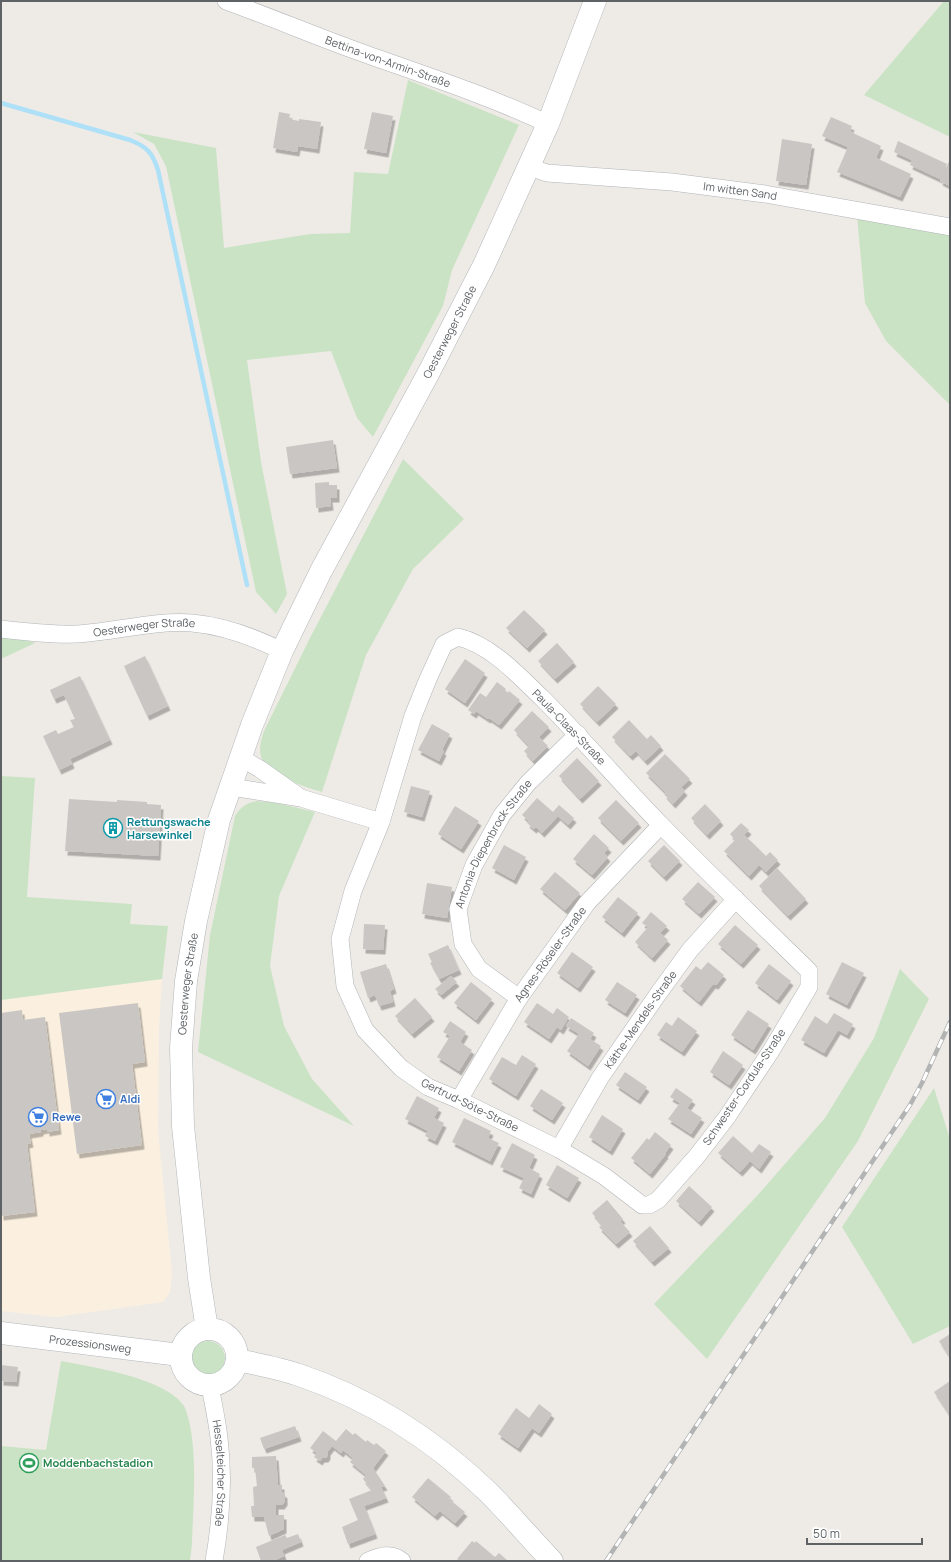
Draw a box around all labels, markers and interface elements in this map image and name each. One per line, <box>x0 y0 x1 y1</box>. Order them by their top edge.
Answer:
street label: Bettina-von-Armin-Straße <box>323 32 453 91</box>
street label: Im witten Sand <box>702 178 778 203</box>
street label: Oesterweger Straße <box>419 282 480 381</box>
street label: Oesterweger Straße <box>92 615 197 640</box>
street label: Paula-Claas-Straße <box>529 686 610 768</box>
street label: Antonia-Diepenbrock-Straße <box>451 776 535 910</box>
place label: Rettungswache Harsewinkel <box>127 814 211 842</box>
building icon: Rettungswache Harsewinkel <box>102 817 124 839</box>
street label: Agnes-Röseler-Straße <box>511 903 589 1005</box>
street label: Oesterweger Straße <box>174 931 201 1035</box>
street label: Käthe-Mendels-Straße <box>601 967 680 1072</box>
street label: Schwester-Cordula-Straße <box>699 1025 789 1148</box>
street label: Gertrud-Söte-Straße <box>419 1074 522 1135</box>
supermarket icon: Aldi <box>95 1088 117 1110</box>
place label: Aldi <box>120 1091 140 1106</box>
supermarket icon: Rewe <box>27 1106 49 1128</box>
place label: Rewe <box>52 1109 81 1124</box>
street label: Prozessionsweg <box>48 1331 132 1356</box>
street label: Hesselteicher Straße <box>209 1418 229 1528</box>
sports icon: Moddenbachstadion <box>18 1452 40 1474</box>
place label: Moddenbachstadion <box>43 1455 153 1470</box>
scale bar <box>807 1520 922 1546</box>
text: 50 m <box>813 1525 840 1542</box>

